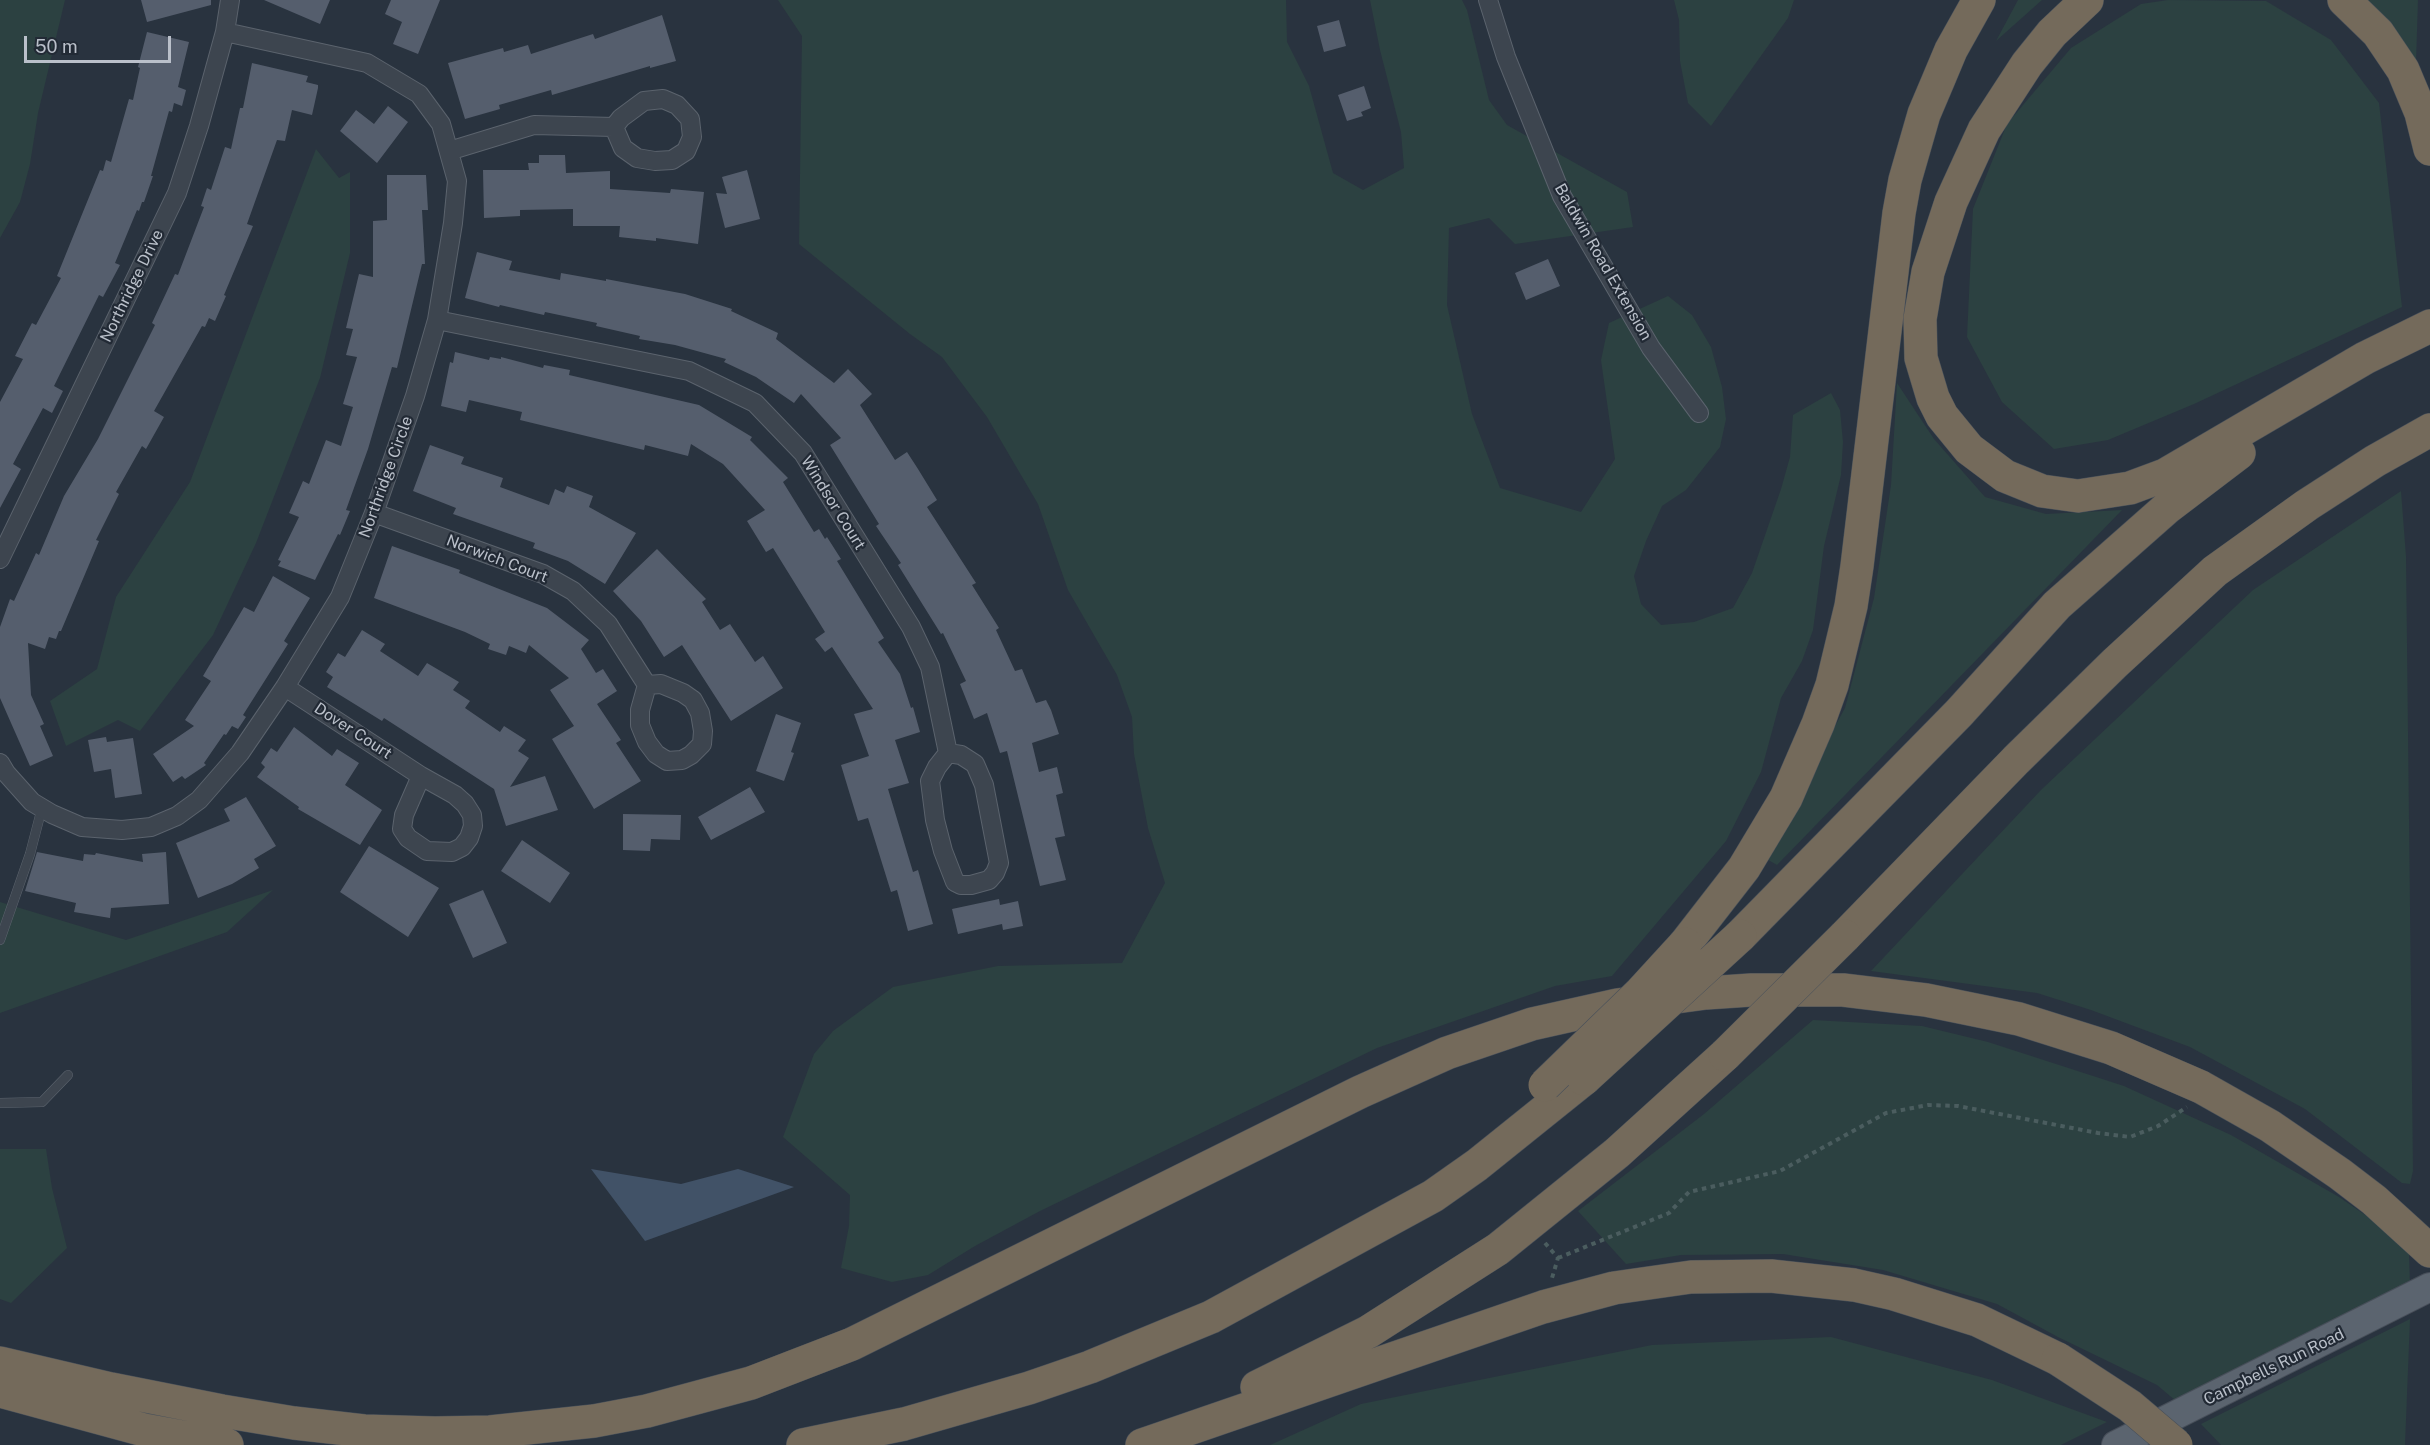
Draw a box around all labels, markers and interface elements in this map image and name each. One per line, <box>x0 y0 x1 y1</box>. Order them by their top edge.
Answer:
scale bar <box>27 24 174 62</box>
text: 50 m <box>35 36 78 57</box>
street label: Baldwin Road Extension <box>1550 180 1656 344</box>
street label: Northridge Drive <box>96 226 168 346</box>
street label: Northridge Circle <box>355 414 417 540</box>
street label: Windsor Court <box>796 453 870 553</box>
street label: Norwich Court <box>443 531 551 587</box>
street label: Dover Court <box>311 699 395 763</box>
street label: Campbells Run Road <box>2201 1325 2347 1409</box>

